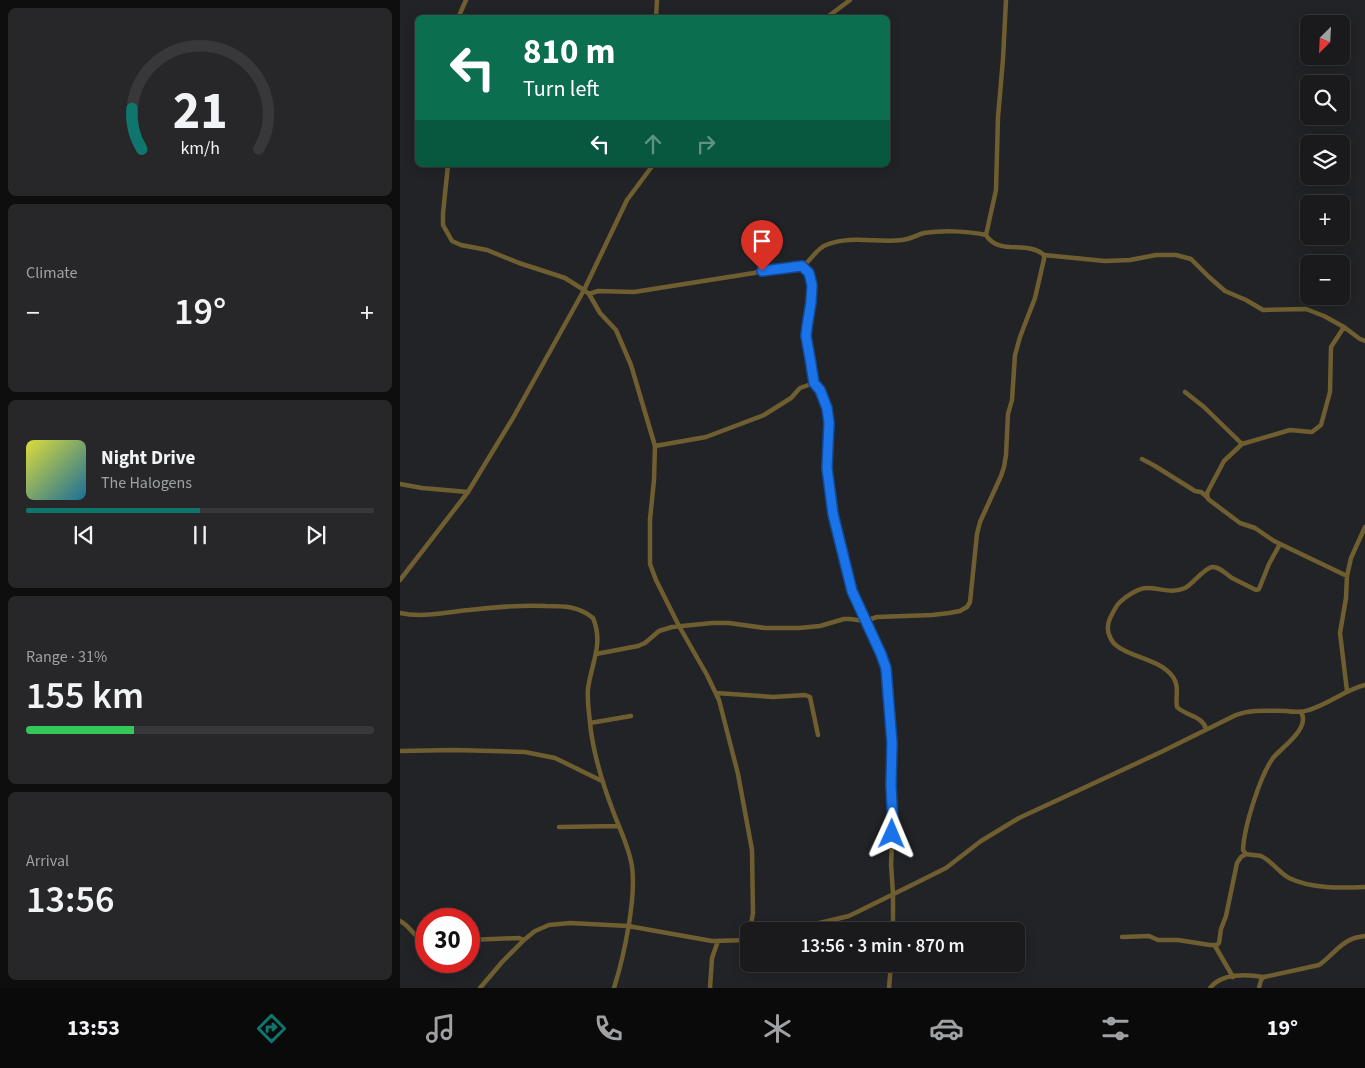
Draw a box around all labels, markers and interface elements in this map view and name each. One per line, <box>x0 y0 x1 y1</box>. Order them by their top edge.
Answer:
north arrow <box>1300 15 1350 65</box>
map controls <box>1300 15 1350 305</box>
text: 810 m <box>523 27 615 77</box>
icon: left <box>440 35 505 100</box>
text: Turn left <box>523 73 599 105</box>
text: 21 <box>173 75 227 149</box>
button: search <box>1300 75 1350 125</box>
icon: left <box>586 130 614 158</box>
icon: ahead <box>639 130 667 158</box>
icon: right <box>692 130 720 158</box>
button: layers <box>1300 135 1350 185</box>
text: km/h <box>180 136 220 161</box>
button: + <box>1300 195 1350 245</box>
pin <box>741 220 783 271</box>
icon: arrive <box>748 227 776 255</box>
button: − <box>1300 255 1350 305</box>
text: Climate <box>26 262 77 284</box>
text: 19° <box>174 285 226 339</box>
text: − <box>26 293 40 333</box>
text: + <box>360 293 374 333</box>
text: Night Drive <box>101 445 195 472</box>
text: The Halogens <box>101 472 192 494</box>
icon: previous <box>70 521 98 549</box>
icon: pause <box>186 521 214 549</box>
icon: next <box>302 521 330 549</box>
text: Range · 31% <box>26 646 107 668</box>
text: 155 km <box>26 669 144 723</box>
position arrow <box>865 807 917 859</box>
text: Arrival <box>26 850 69 872</box>
text: 13:56 <box>26 873 114 927</box>
speed limit sign: 30 <box>415 908 480 973</box>
text: 13:56 · 3 min · 870 m <box>800 933 965 960</box>
icon: directions <box>254 1011 289 1046</box>
icon: music <box>423 1011 458 1046</box>
icon: phone <box>591 1011 626 1046</box>
icon: climate <box>760 1011 795 1046</box>
icon: car <box>929 1011 964 1046</box>
icon: filters <box>1098 1011 1133 1046</box>
text: 13:53 <box>67 1012 120 1044</box>
text: 19° <box>1267 1012 1298 1044</box>

